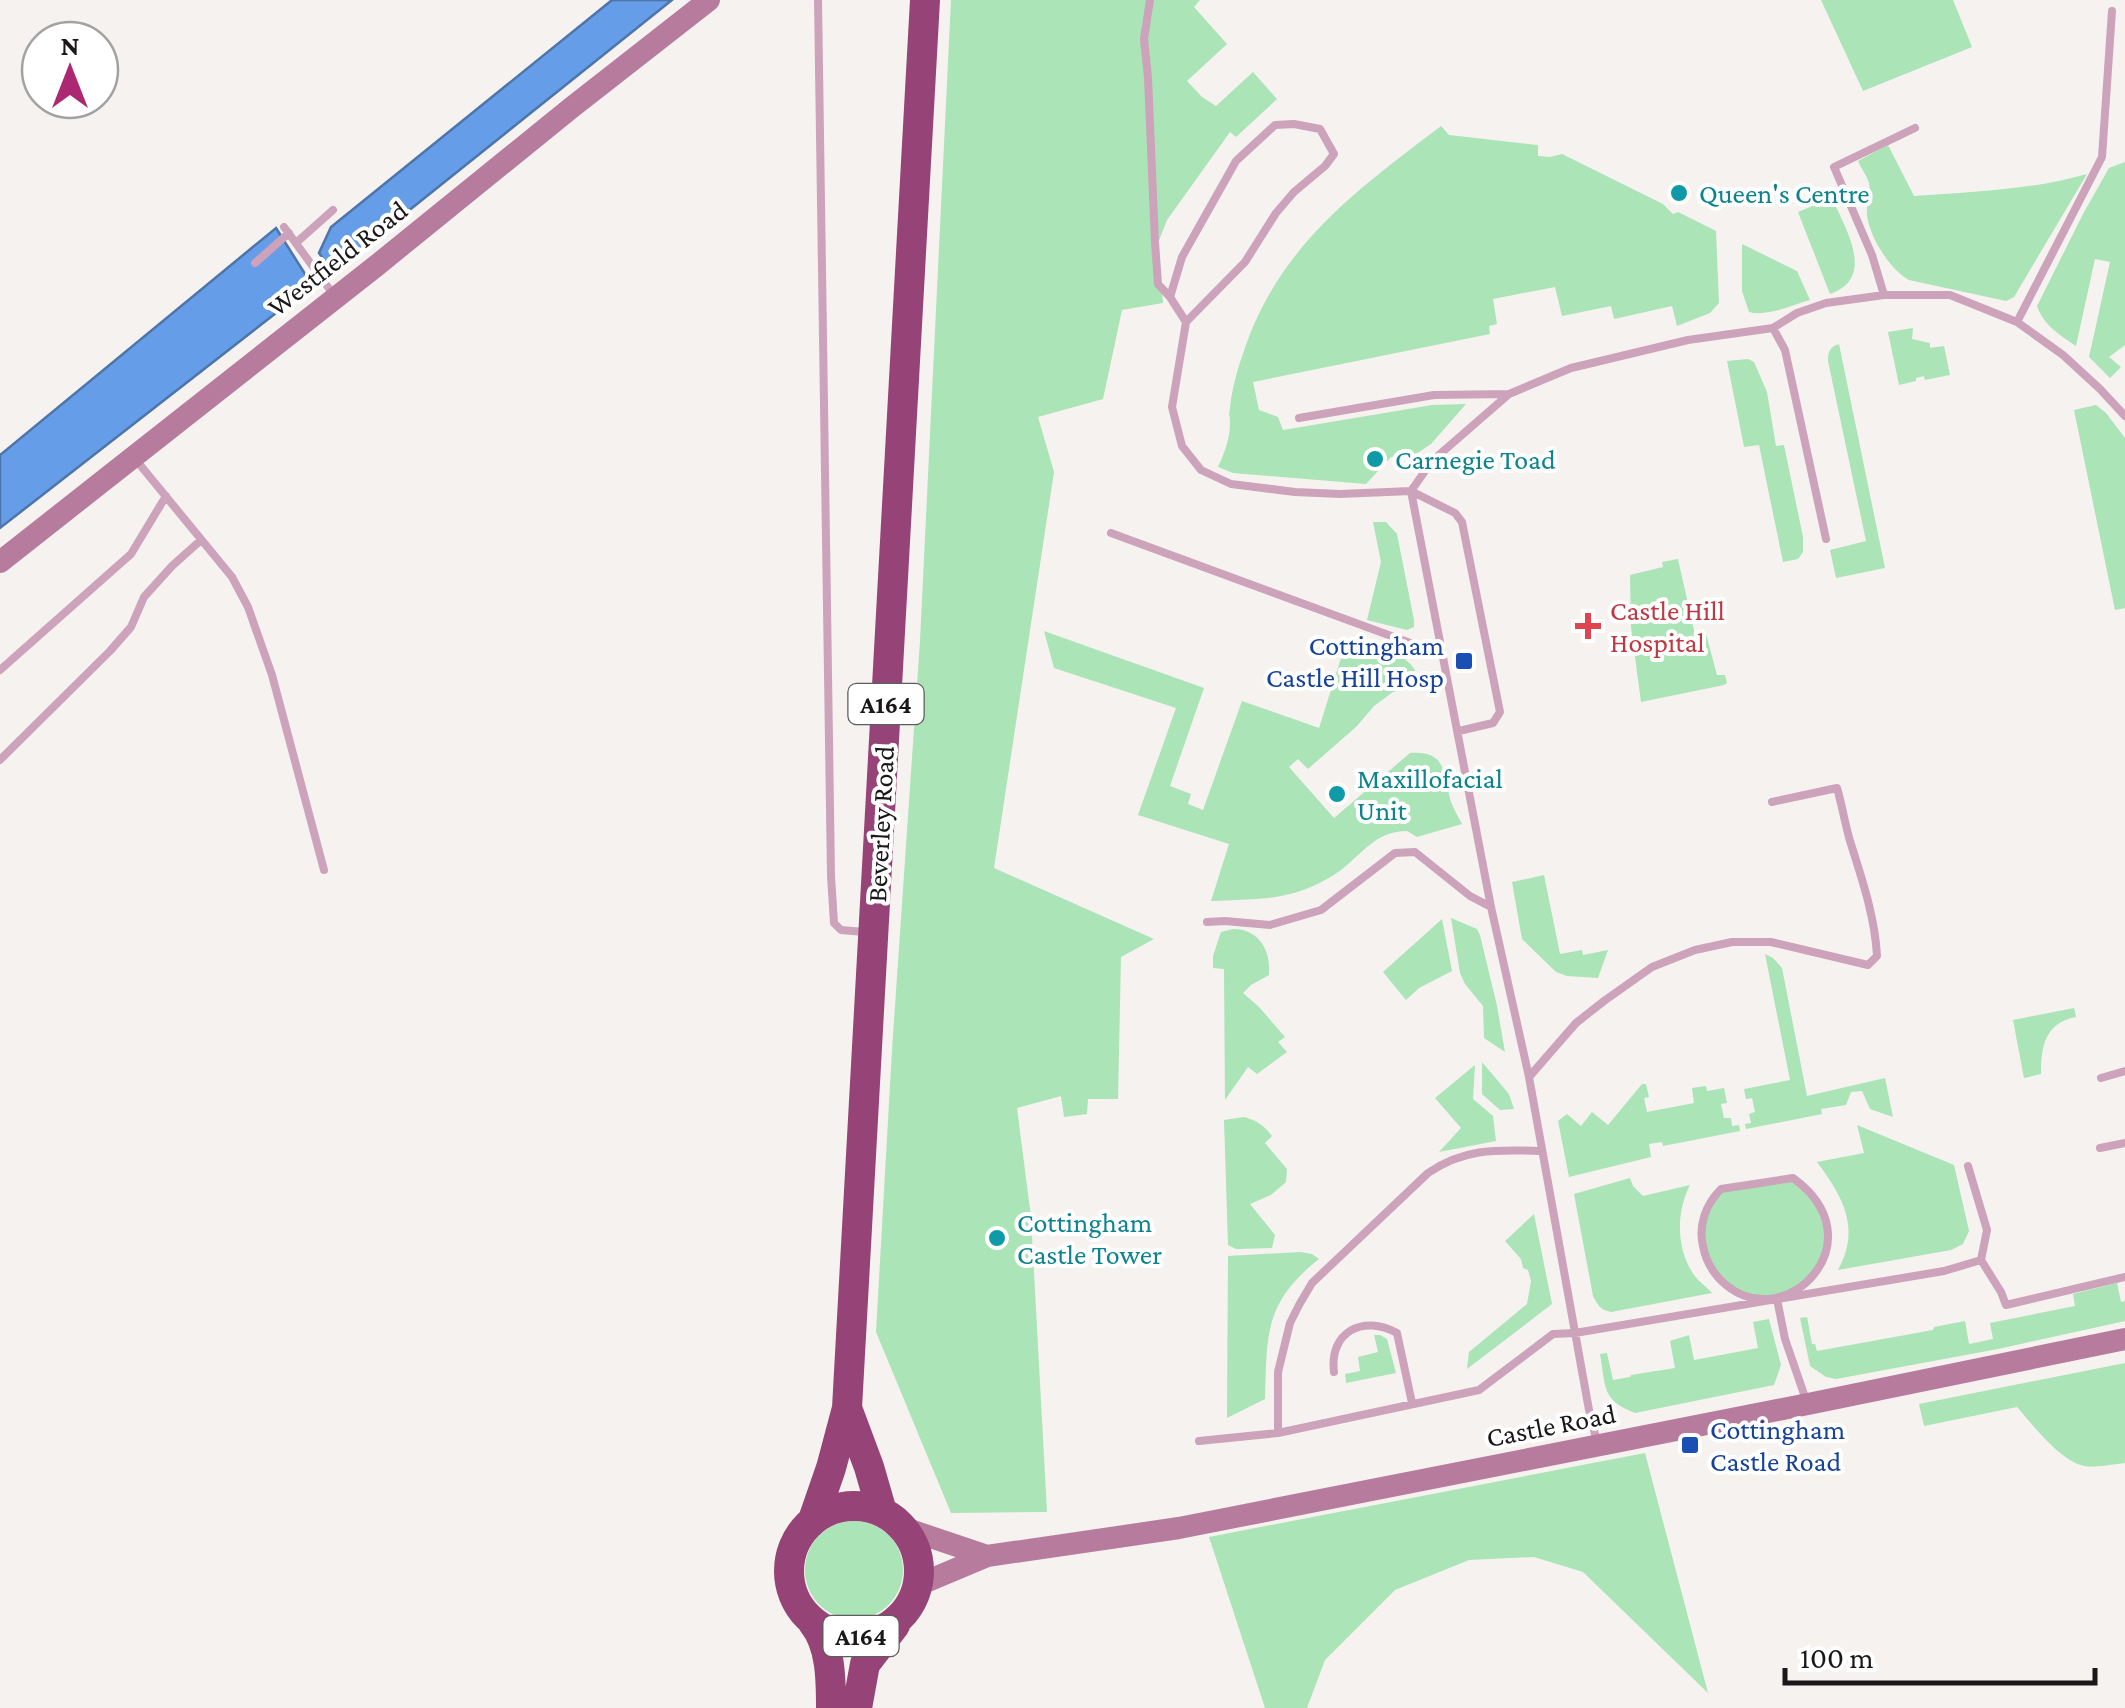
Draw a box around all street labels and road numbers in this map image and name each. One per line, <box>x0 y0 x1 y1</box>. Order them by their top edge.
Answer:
street label: Westfield Road <box>261 194 413 322</box>
road number: A164 <box>848 684 924 724</box>
street label: Beverley Road <box>861 745 900 903</box>
street label: Castle Road <box>1484 1398 1619 1453</box>
road number: A164 <box>824 1616 898 1656</box>

